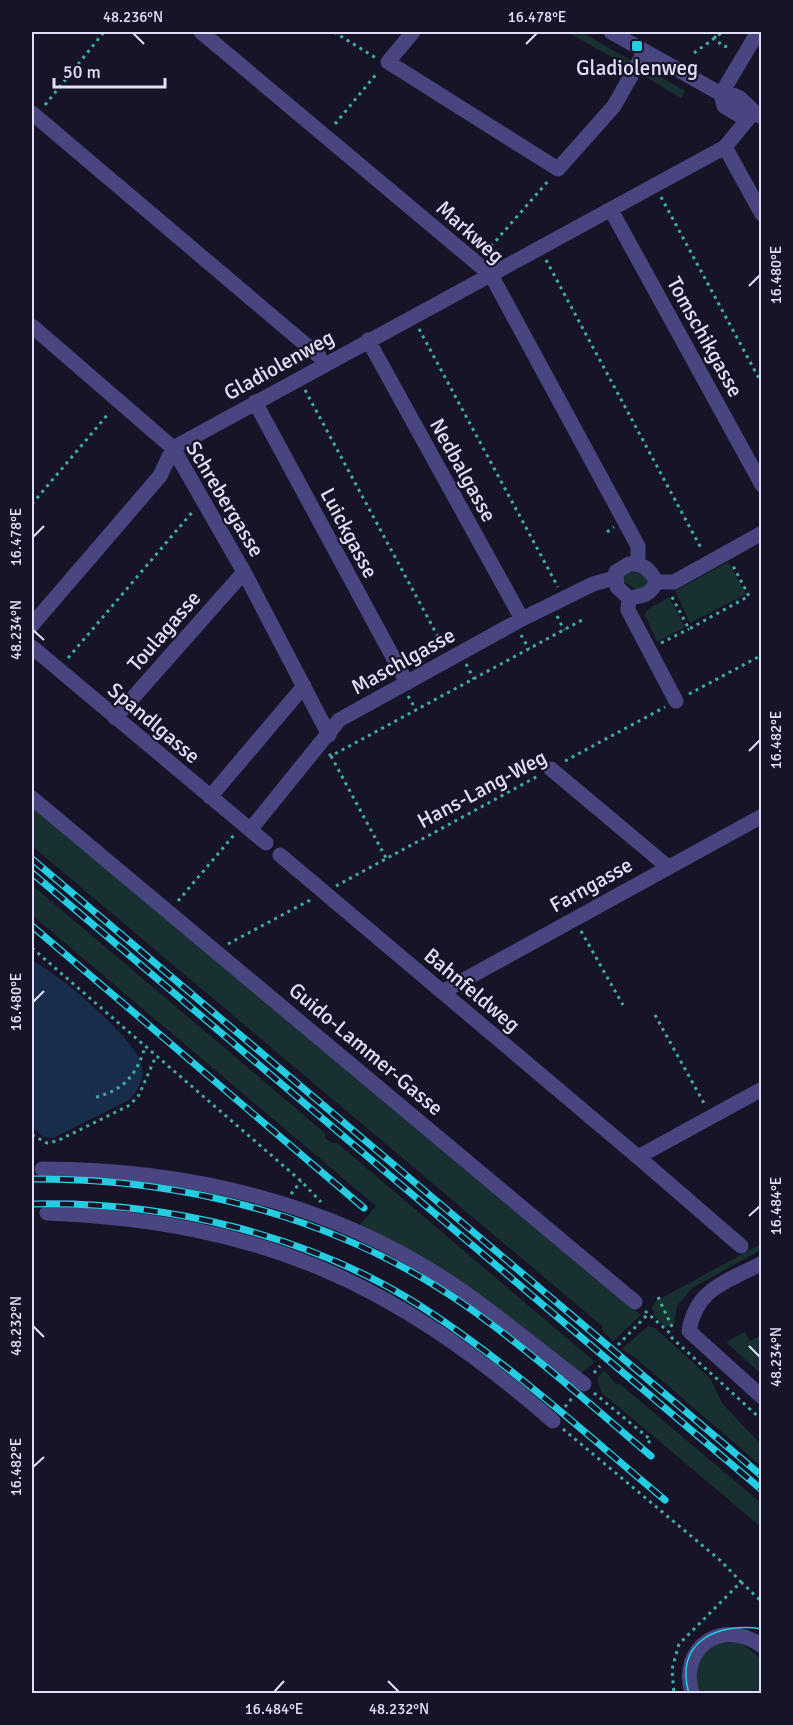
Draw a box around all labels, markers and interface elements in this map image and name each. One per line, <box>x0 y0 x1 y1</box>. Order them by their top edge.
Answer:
text: 48.236°N <box>103 8 163 26</box>
text: 16.478°E <box>508 8 566 26</box>
marker: Gladiolenweg <box>630 39 644 53</box>
scale bar <box>54 51 165 89</box>
place label: Gladiolenweg <box>576 55 698 81</box>
text: 50 m <box>63 61 101 83</box>
street label: Markweg <box>431 195 509 269</box>
text: 16.480°E <box>767 246 785 304</box>
street label: Tomschikgasse <box>661 272 749 402</box>
street label: Gladiolenweg <box>219 324 339 406</box>
street label: Nedbalgasse <box>424 414 502 526</box>
street label: Schrebergasse <box>180 436 270 562</box>
street label: Luickgasse <box>314 483 384 583</box>
text: 16.478°E <box>7 508 25 566</box>
street label: Toulagasse <box>122 585 206 677</box>
text: 48.234°N <box>7 600 25 660</box>
street label: Maschlgasse <box>346 622 460 700</box>
street label: Spandlgasse <box>102 677 206 769</box>
text: 16.482°E <box>767 711 785 769</box>
street label: Hans-Lang-Weg <box>413 744 551 834</box>
street label: Farngasse <box>545 852 637 918</box>
street label: Bahnfeldweg <box>419 942 525 1038</box>
text: 16.480°E <box>7 973 25 1031</box>
street label: Guido-Lammer-Gasse <box>284 977 448 1121</box>
text: 16.484°E <box>767 1177 785 1235</box>
text: 48.232°N <box>7 1296 25 1356</box>
text: 48.234°N <box>767 1327 785 1387</box>
text: 16.482°E <box>7 1438 25 1496</box>
text: 16.484°E <box>245 1700 303 1718</box>
text: 48.232°N <box>369 1700 429 1718</box>

